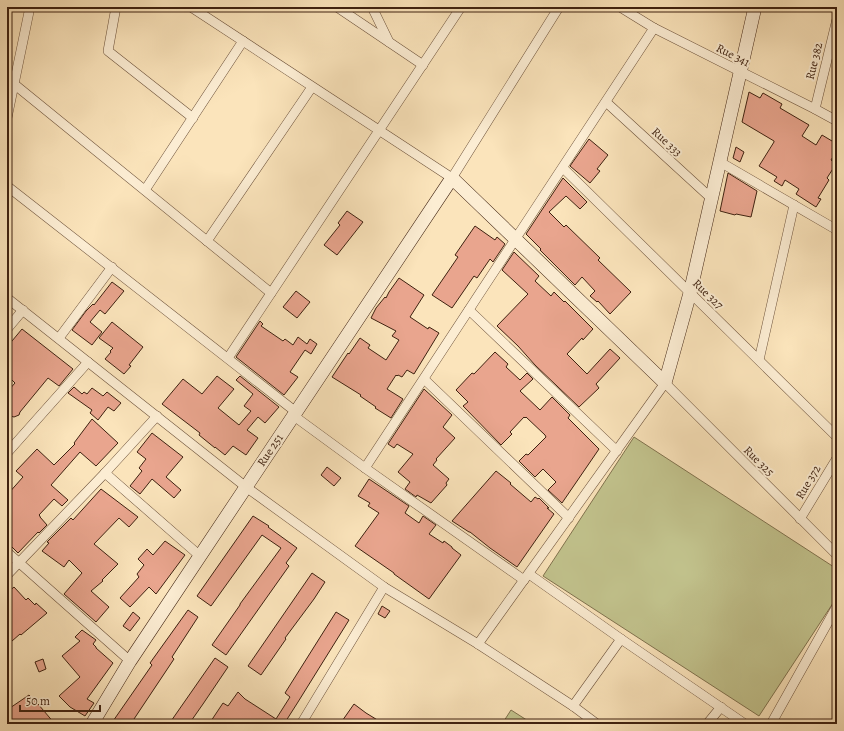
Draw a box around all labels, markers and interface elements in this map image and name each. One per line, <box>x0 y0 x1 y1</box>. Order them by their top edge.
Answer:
street label: Rue 341 <box>713 40 753 70</box>
street label: Rue 382 <box>802 40 826 81</box>
street label: Rue 333 <box>648 124 686 160</box>
street label: Rue 327 <box>689 275 728 313</box>
street label: Rue 251 <box>253 431 287 469</box>
street label: Rue 325 <box>740 442 778 480</box>
street label: Rue 372 <box>792 462 825 502</box>
scale bar <box>20 687 100 713</box>
text: 50 m <box>26 693 50 709</box>

